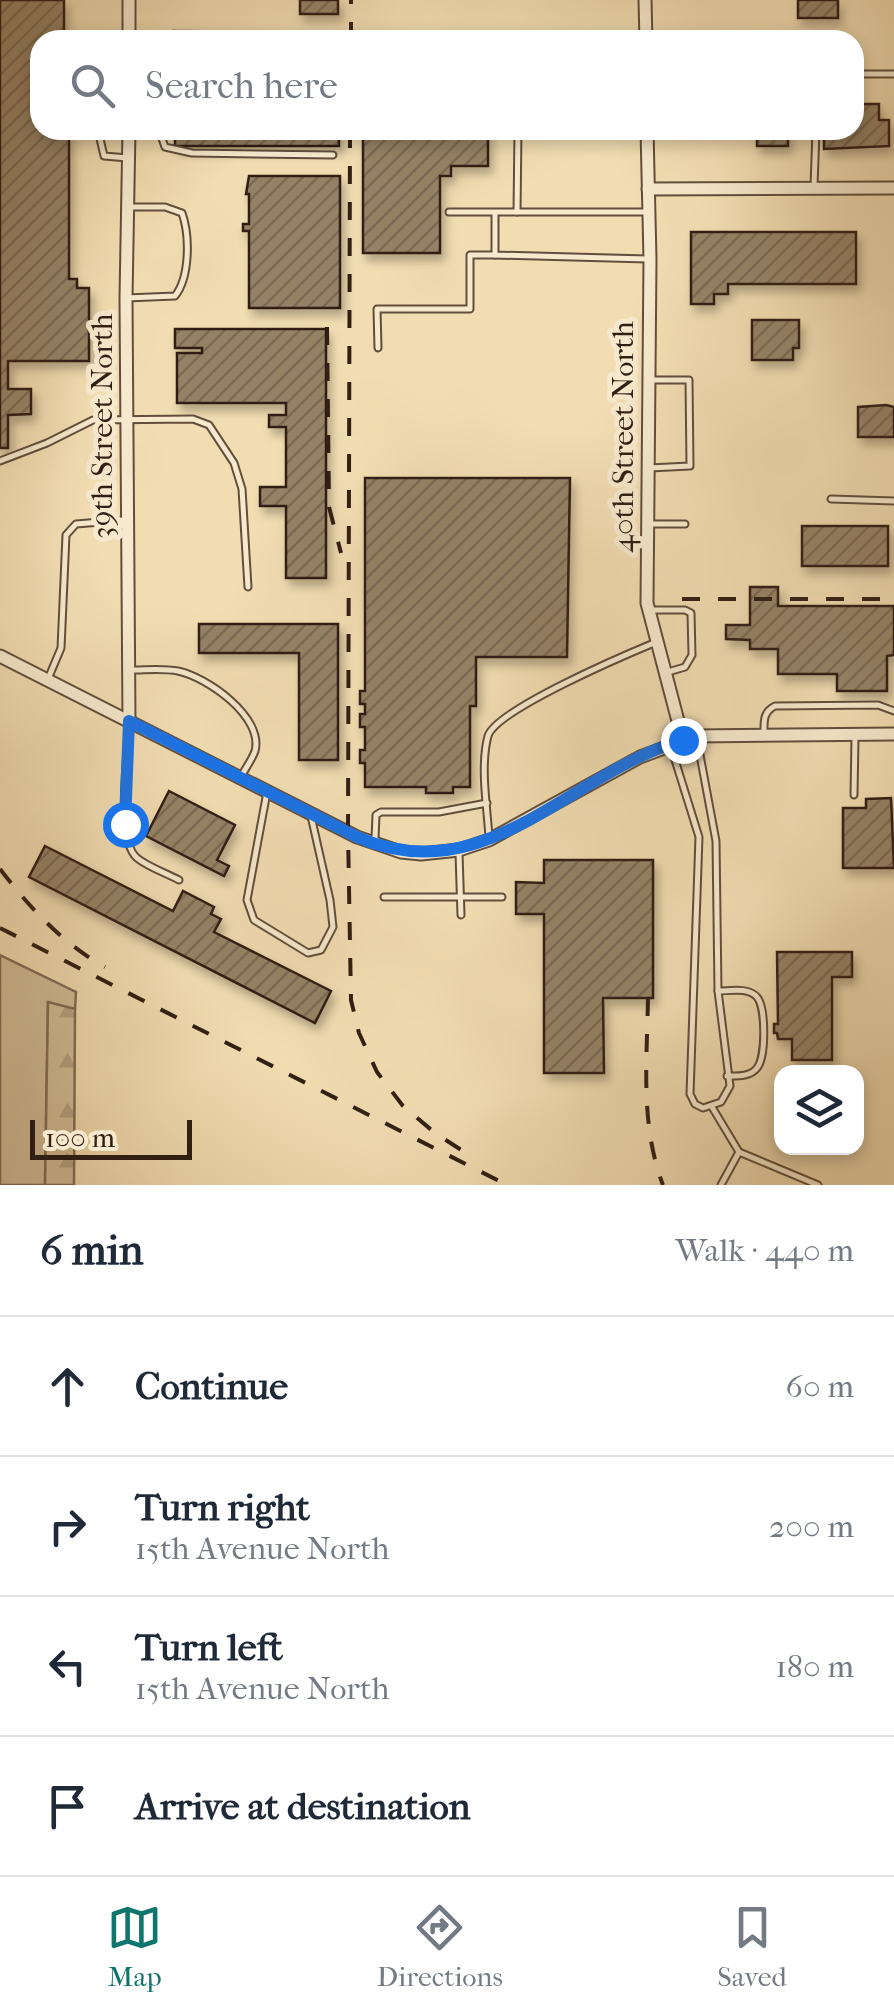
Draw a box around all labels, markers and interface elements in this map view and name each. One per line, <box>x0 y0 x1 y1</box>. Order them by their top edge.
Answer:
search box <box>30 30 864 140</box>
icon: search <box>65 58 120 113</box>
text: Search here <box>145 63 338 108</box>
street label: 39th Street North <box>85 313 120 539</box>
street label: 40th Street North <box>606 321 641 553</box>
route end <box>661 718 707 764</box>
route start <box>103 802 149 848</box>
map controls <box>774 1065 864 1155</box>
button: layers <box>774 1065 864 1155</box>
scale bar <box>30 1115 192 1160</box>
text: 100 m <box>45 1121 115 1154</box>
text: 6 min <box>40 1226 143 1275</box>
text: Walk · 440 m <box>675 1232 854 1269</box>
icon: ahead <box>40 1359 95 1414</box>
text: Continue <box>135 1364 288 1409</box>
text: 60 m <box>786 1368 854 1405</box>
text: Turn right <box>135 1485 310 1530</box>
icon: right <box>40 1499 95 1554</box>
text: 200 m <box>769 1508 854 1545</box>
text: 15th Avenue North <box>135 1530 389 1567</box>
text: Turn left <box>135 1625 283 1670</box>
icon: left <box>40 1639 95 1694</box>
text: 180 m <box>775 1648 854 1685</box>
text: 15th Avenue North <box>135 1670 389 1707</box>
icon: arrive <box>40 1779 95 1834</box>
text: Arrive at destination <box>135 1784 471 1829</box>
tab: Map <box>107 1900 162 1993</box>
tab: Directions <box>377 1900 503 1993</box>
tab: Saved <box>717 1900 787 1993</box>

